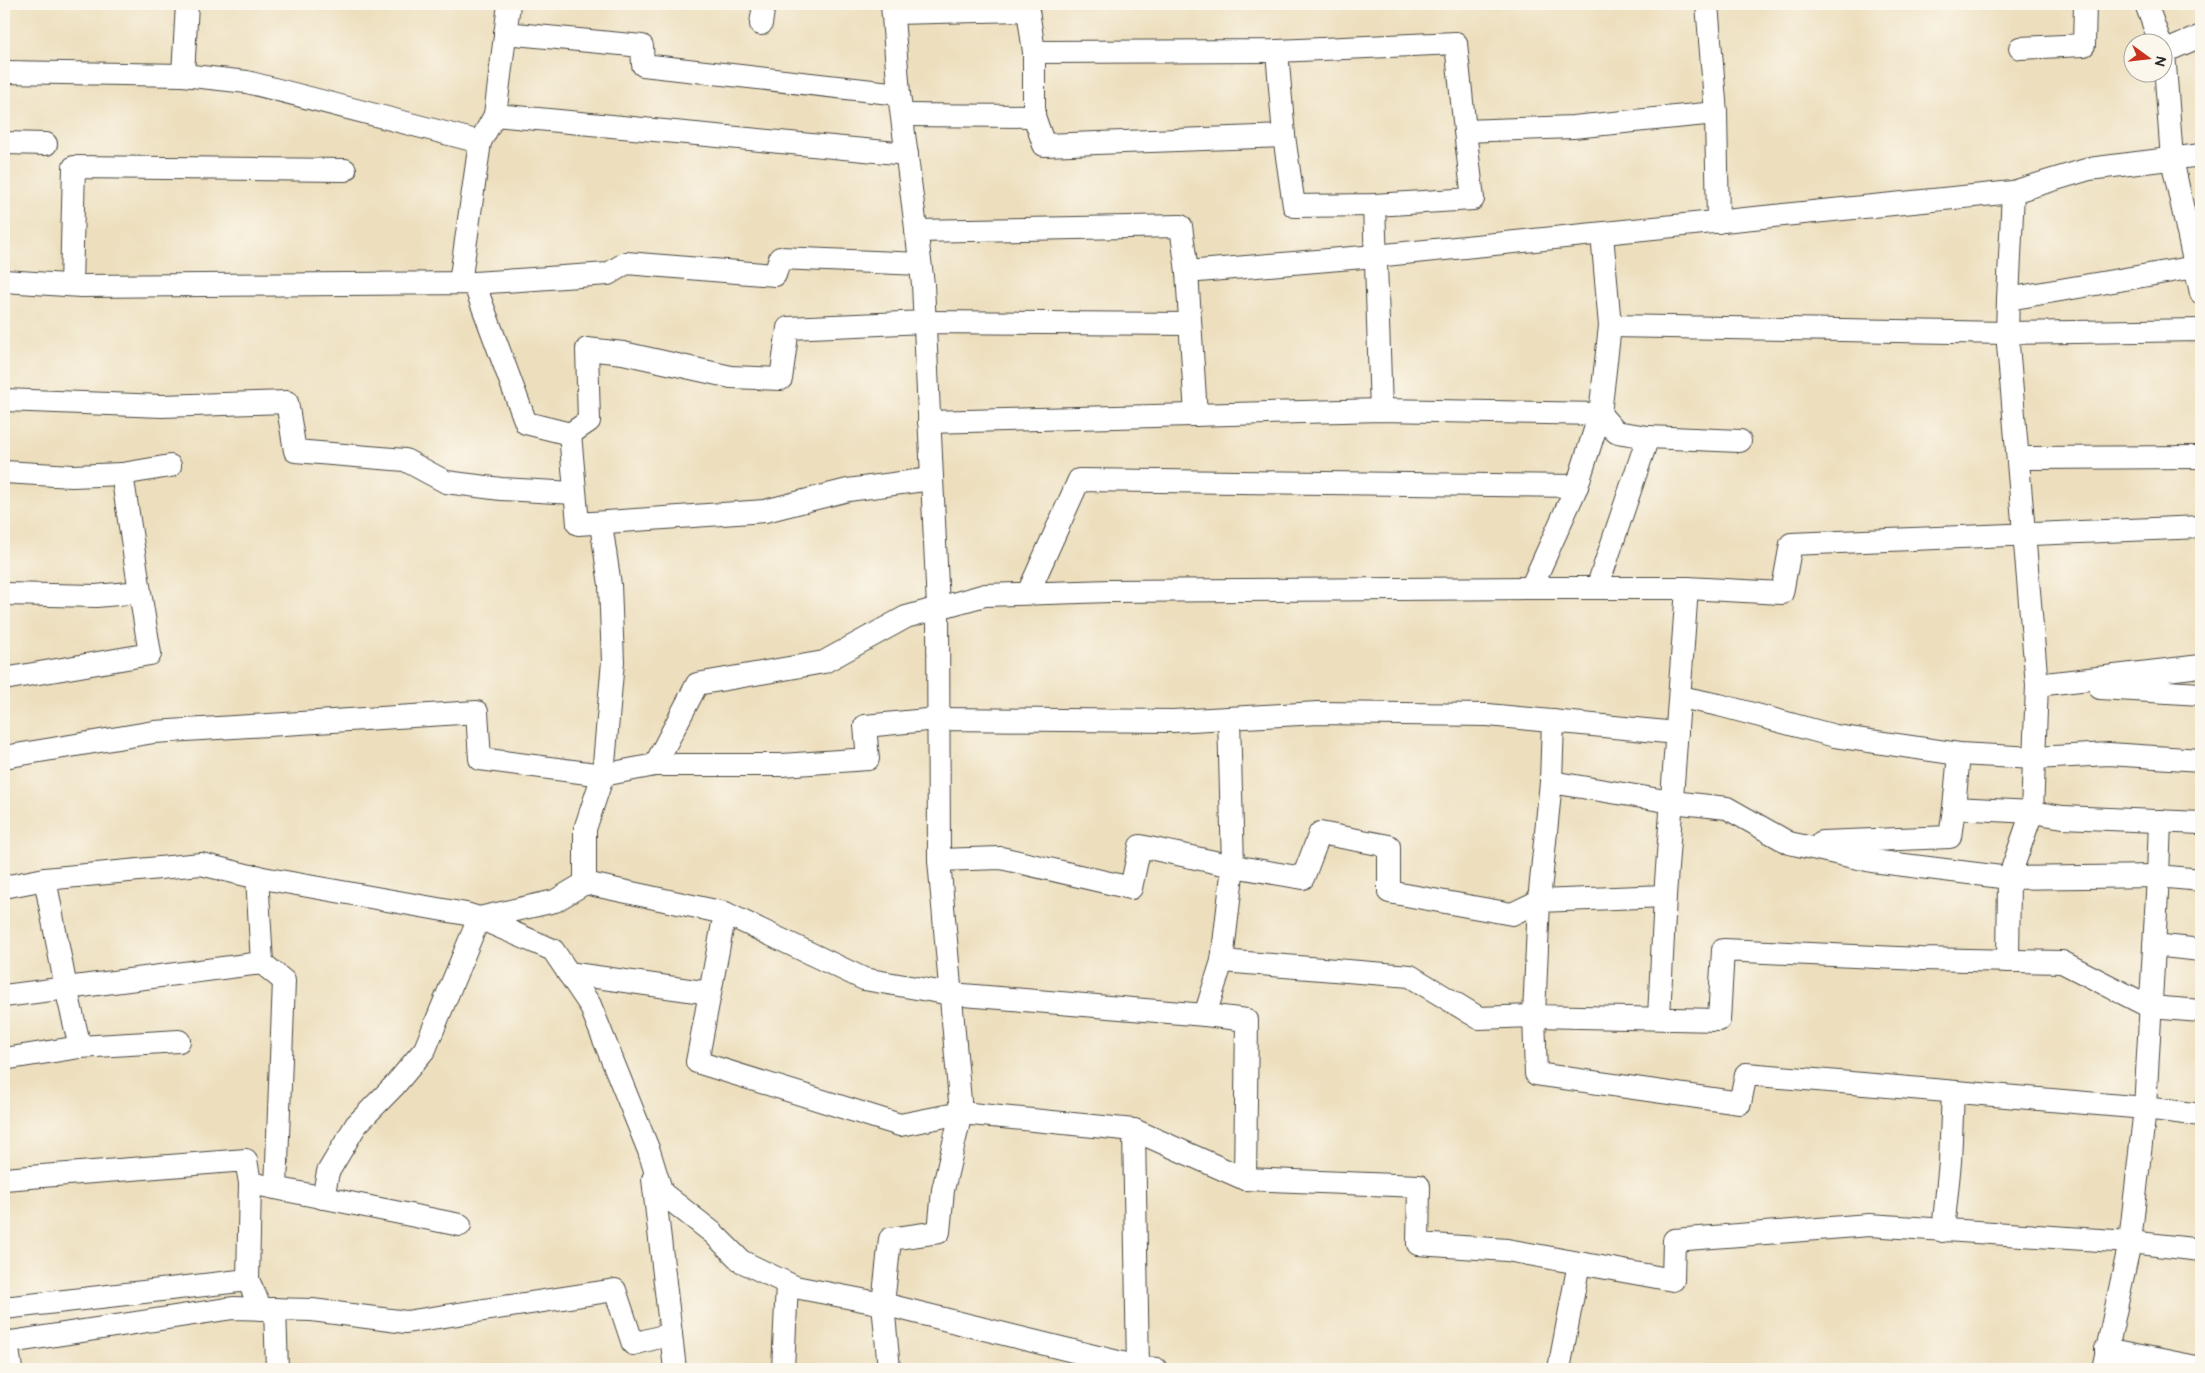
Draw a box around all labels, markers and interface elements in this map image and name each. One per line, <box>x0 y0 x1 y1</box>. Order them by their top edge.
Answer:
north arrow <box>2122 32 2172 82</box>
text: N <box>2151 54 2170 69</box>

